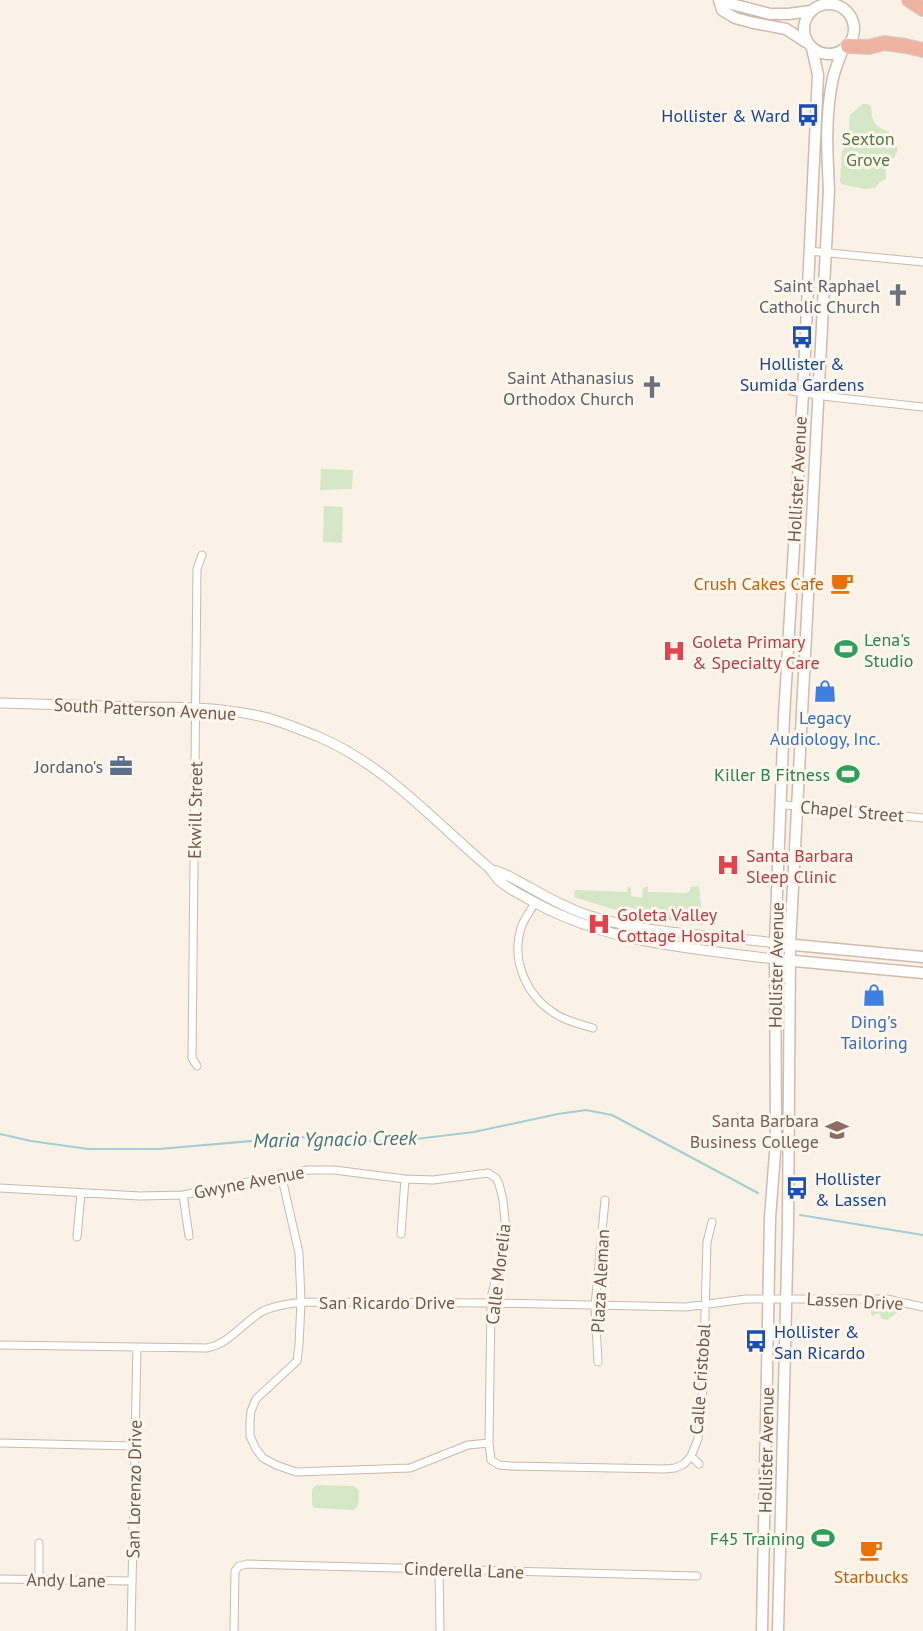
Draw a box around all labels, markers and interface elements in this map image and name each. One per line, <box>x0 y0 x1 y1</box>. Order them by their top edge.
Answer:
bus stop icon: Hollister & Ward <box>795 102 821 128</box>
place label: Hollister & Ward <box>661 104 790 127</box>
park label: Sexton Grove <box>842 127 894 171</box>
place label: Saint Raphael Catholic Church <box>759 274 881 318</box>
church icon: Saint Raphael Catholic Church <box>885 282 911 308</box>
bus stop icon: Hollister & Sumida Gardens <box>789 324 815 350</box>
place label: Hollister & Sumida Gardens <box>740 352 864 396</box>
place label: Saint Athanasius Orthodox Church <box>503 366 634 410</box>
church icon: Saint Athanasius Orthodox Church <box>639 374 665 400</box>
street label: Hollister Avenue <box>782 415 812 543</box>
cafe icon: Crush Cakes Cafe <box>829 570 855 596</box>
place label: Crush Cakes Cafe <box>694 572 824 595</box>
place label: Lena's Studio <box>864 628 914 672</box>
place label: Goleta Primary & Specialty Care <box>692 630 820 674</box>
sports icon: Lena's Studio <box>833 636 859 662</box>
hospital icon: Goleta Primary & Specialty Care <box>661 638 687 664</box>
shop icon: Legacy Audiology, Inc. <box>812 678 838 704</box>
street label: South Patterson Avenue <box>53 693 237 725</box>
place label: Legacy Audiology, Inc. <box>770 706 880 750</box>
office icon: Jordano's <box>108 753 134 779</box>
place label: Jordano's <box>33 755 103 778</box>
street label: Ekwill Street <box>183 761 207 859</box>
sports icon: Killer B Fitness <box>835 761 861 787</box>
place label: Killer B Fitness <box>714 763 830 786</box>
street label: Chapel Street <box>799 795 905 827</box>
place label: Santa Barbara Sleep Clinic <box>746 844 853 888</box>
hospital icon: Santa Barbara Sleep Clinic <box>715 852 741 878</box>
street label: Hollister Avenue <box>763 902 789 1028</box>
place label: Goleta Valley Cottage Hospital <box>617 903 746 947</box>
hospital icon: Goleta Valley Cottage Hospital <box>586 911 612 937</box>
shop icon: Ding's Tailoring <box>861 982 887 1008</box>
place label: Ding's Tailoring <box>840 1010 908 1054</box>
place label: Santa Barbara Business College <box>690 1109 819 1153</box>
school or university icon: Santa Barbara Business College <box>824 1117 850 1143</box>
water label: Maria Ygnacio Creek <box>253 1125 418 1153</box>
street label: Gwyne Avenue <box>192 1160 306 1204</box>
place label: Hollister & Lassen <box>815 1167 886 1211</box>
bus stop icon: Hollister & Lassen <box>784 1175 810 1201</box>
street label: Calle Morelia <box>480 1222 516 1326</box>
street label: Plaza Aleman <box>586 1229 614 1333</box>
street label: Lassen Drive <box>806 1287 904 1315</box>
street label: San Ricardo Drive <box>319 1291 455 1314</box>
place label: Hollister & San Ricardo <box>774 1320 865 1364</box>
street label: Calle Cristobal <box>685 1322 715 1435</box>
bus stop icon: Hollister & San Ricardo <box>743 1328 769 1354</box>
street label: Hollister Avenue <box>753 1387 779 1513</box>
street label: San Lorenzo Drive <box>121 1419 147 1559</box>
sports icon: F45 Training <box>810 1525 836 1551</box>
place label: F45 Training <box>710 1527 805 1550</box>
cafe icon: Starbucks <box>858 1537 884 1563</box>
street label: Cinderella Lane <box>404 1556 524 1584</box>
place label: Starbucks <box>834 1565 908 1588</box>
street label: Andy Lane <box>26 1568 106 1592</box>

